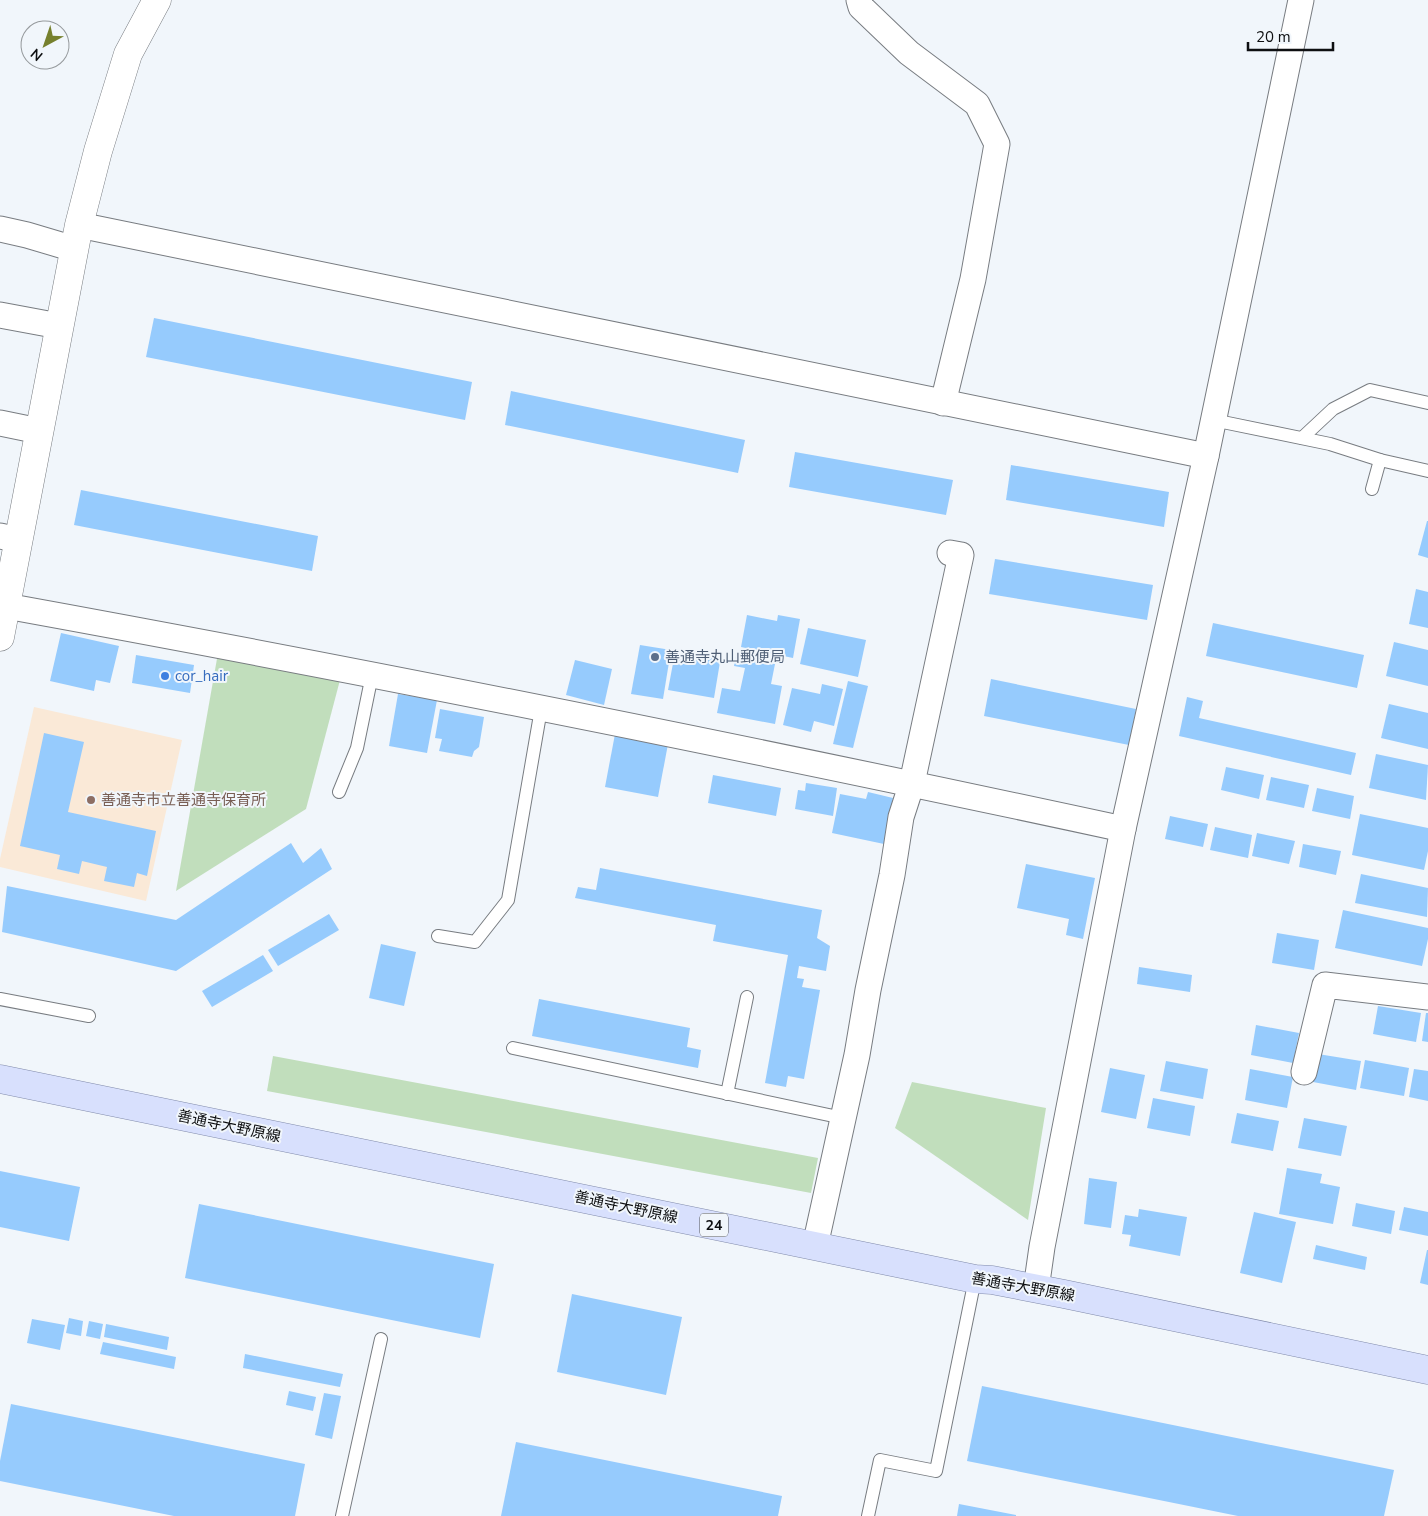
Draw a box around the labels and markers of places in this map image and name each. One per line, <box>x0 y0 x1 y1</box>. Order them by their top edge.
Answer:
place label: 善通寺丸山郵便局 <box>665 647 785 667</box>
marker: 善通寺丸山郵便局 <box>649 651 661 663</box>
place label: cor_hair <box>175 666 229 686</box>
marker: cor_hair <box>159 670 171 682</box>
place label: 善通寺市立善通寺保育所 <box>101 790 266 810</box>
marker: 善通寺市立善通寺保育所 <box>85 794 97 806</box>

